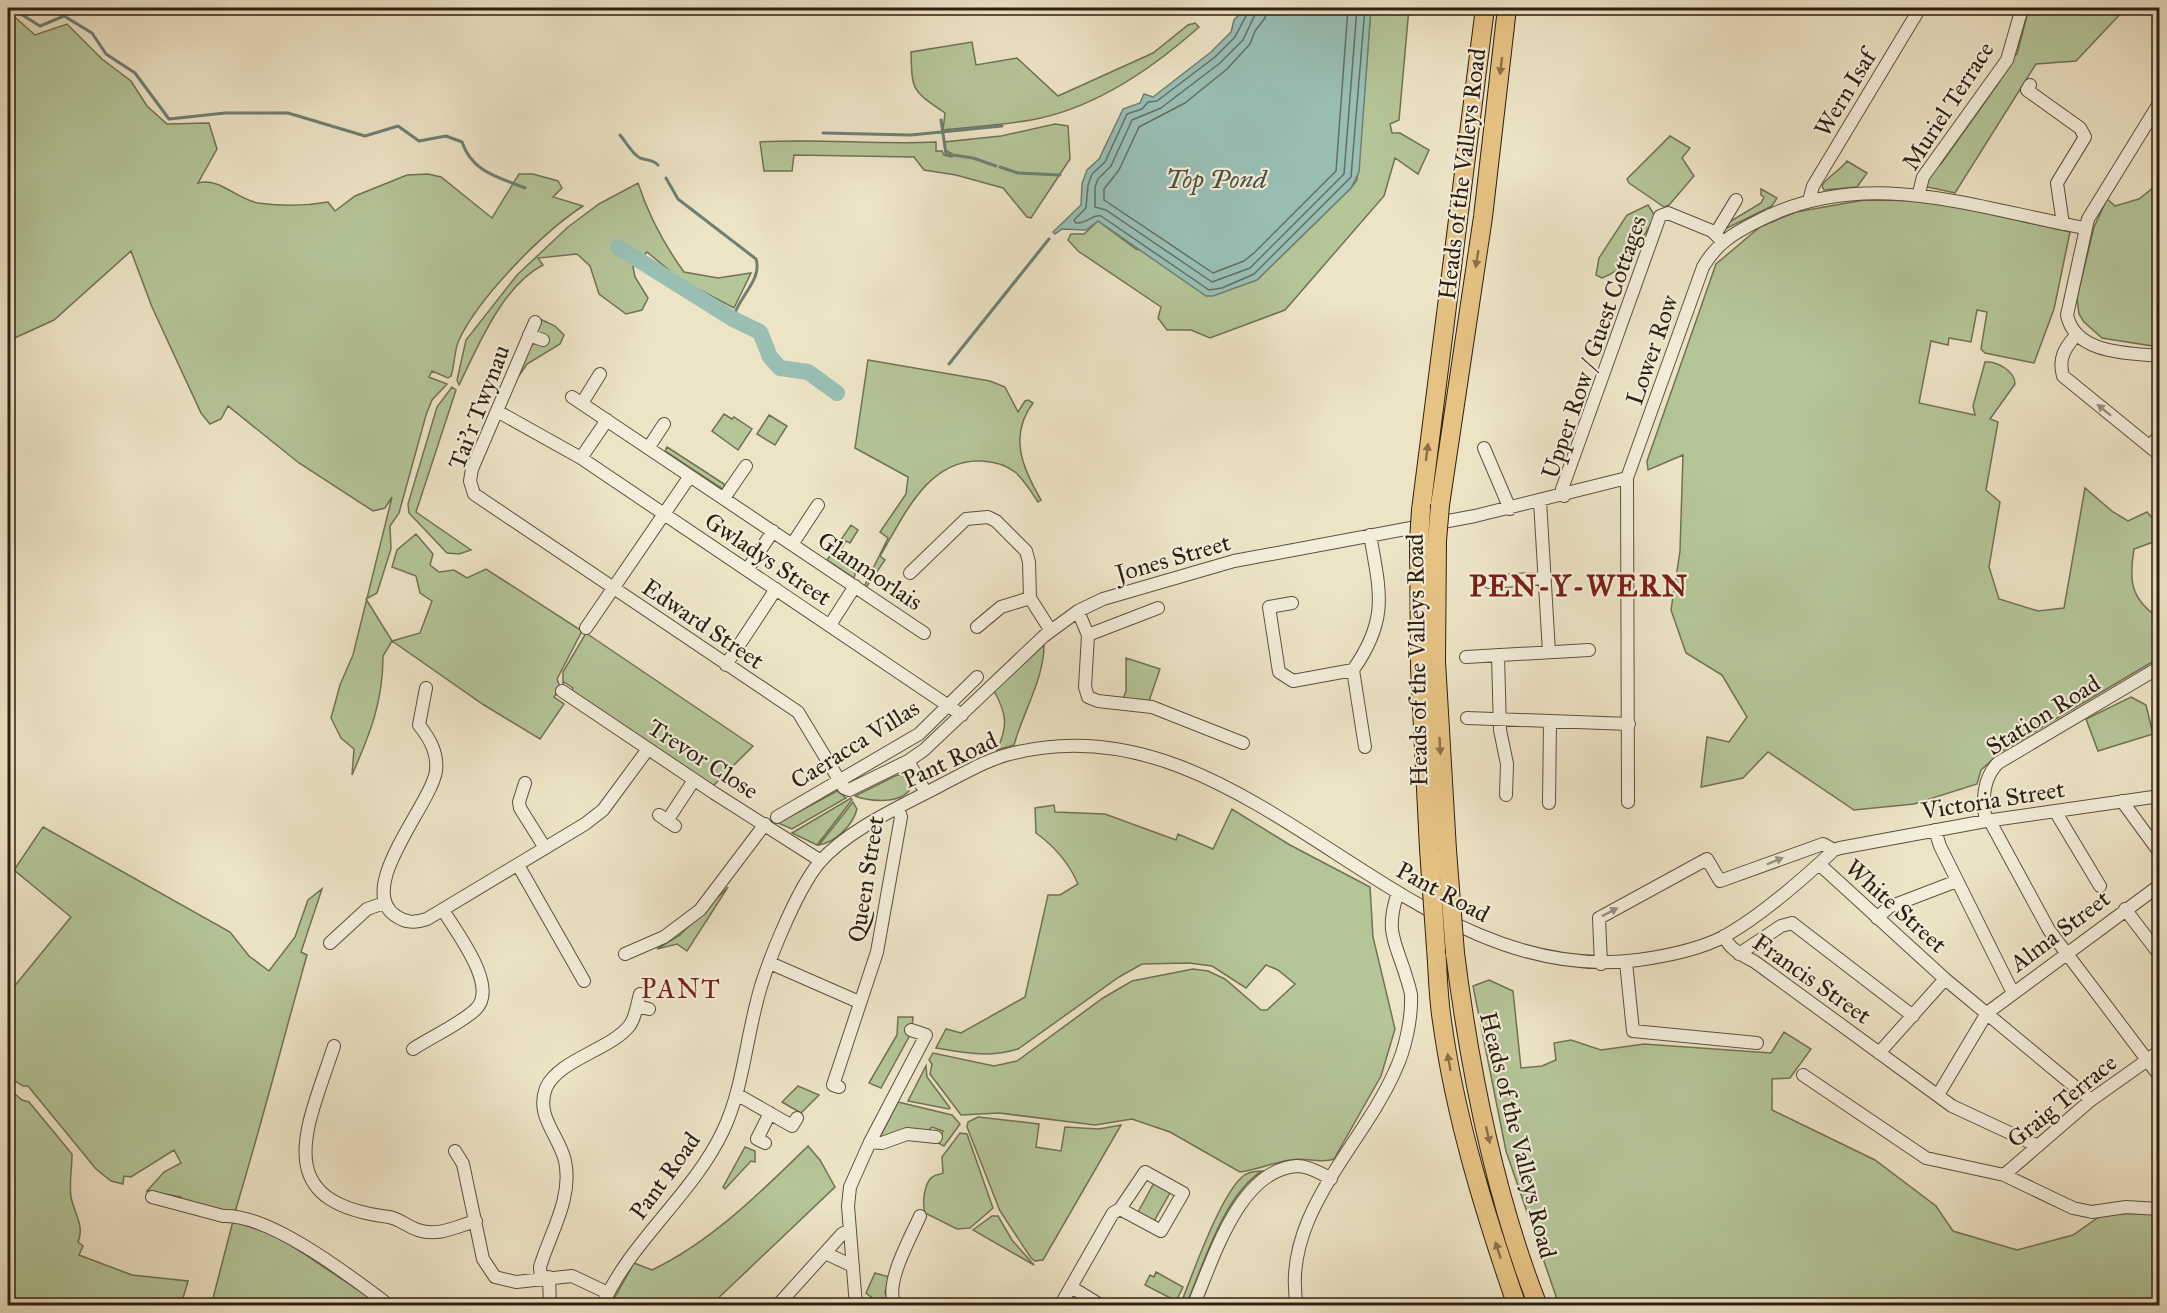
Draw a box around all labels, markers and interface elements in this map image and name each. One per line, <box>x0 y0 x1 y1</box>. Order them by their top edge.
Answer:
street label: Muriel Terrace <box>1895 36 2001 176</box>
street label: Wern Isaf <box>1807 41 1885 142</box>
street label: Heads of the Valleys Road <box>1432 47 1492 301</box>
one-way arrow <box>1496 56 1505 75</box>
water label: Top Pond <box>1165 163 1268 196</box>
street label: Upper Row / Guest Cottages <box>1535 211 1653 483</box>
one-way arrow <box>1472 250 1481 269</box>
street label: Lower Row <box>1619 290 1685 409</box>
street label: Tai'r Twynau <box>442 340 517 473</box>
one-way arrow <box>2096 404 2112 417</box>
one-way arrow <box>1423 442 1432 461</box>
street label: Gwladys Street <box>699 506 838 613</box>
street label: Glanmorlais <box>812 525 928 617</box>
street label: Jones Street <box>1109 527 1234 590</box>
street label: Heads of the Valleys Road <box>1400 533 1434 787</box>
district label: PEN-Y-WERN <box>1469 568 1689 604</box>
street label: Edward Street <box>636 572 770 676</box>
street label: Station Road <box>1980 668 2106 762</box>
street label: Caeracca Villas <box>785 693 925 795</box>
street label: Trevor Close <box>642 712 764 806</box>
street label: Pant Road <box>898 725 1002 795</box>
one-way arrow <box>1435 737 1445 756</box>
street label: Victoria Street <box>1918 774 2067 826</box>
street label: Queen Street <box>841 813 891 944</box>
street label: White Street <box>1839 853 1953 960</box>
street label: Pant Road <box>1391 855 1495 929</box>
one-way arrow <box>1766 856 1784 865</box>
street label: Alma Street <box>2003 883 2116 979</box>
one-way arrow <box>1602 907 1619 917</box>
street label: Francis Street <box>1747 927 1877 1031</box>
district label: PANT <box>641 972 721 1005</box>
street label: Heads of the Valleys Road <box>1473 1009 1563 1261</box>
street label: Graig Terrace <box>2001 1048 2123 1154</box>
one-way arrow <box>1444 1052 1453 1071</box>
street label: Pant Road <box>623 1126 707 1226</box>
one-way arrow <box>1483 1126 1493 1144</box>
one-way arrow <box>1493 1241 1502 1259</box>

